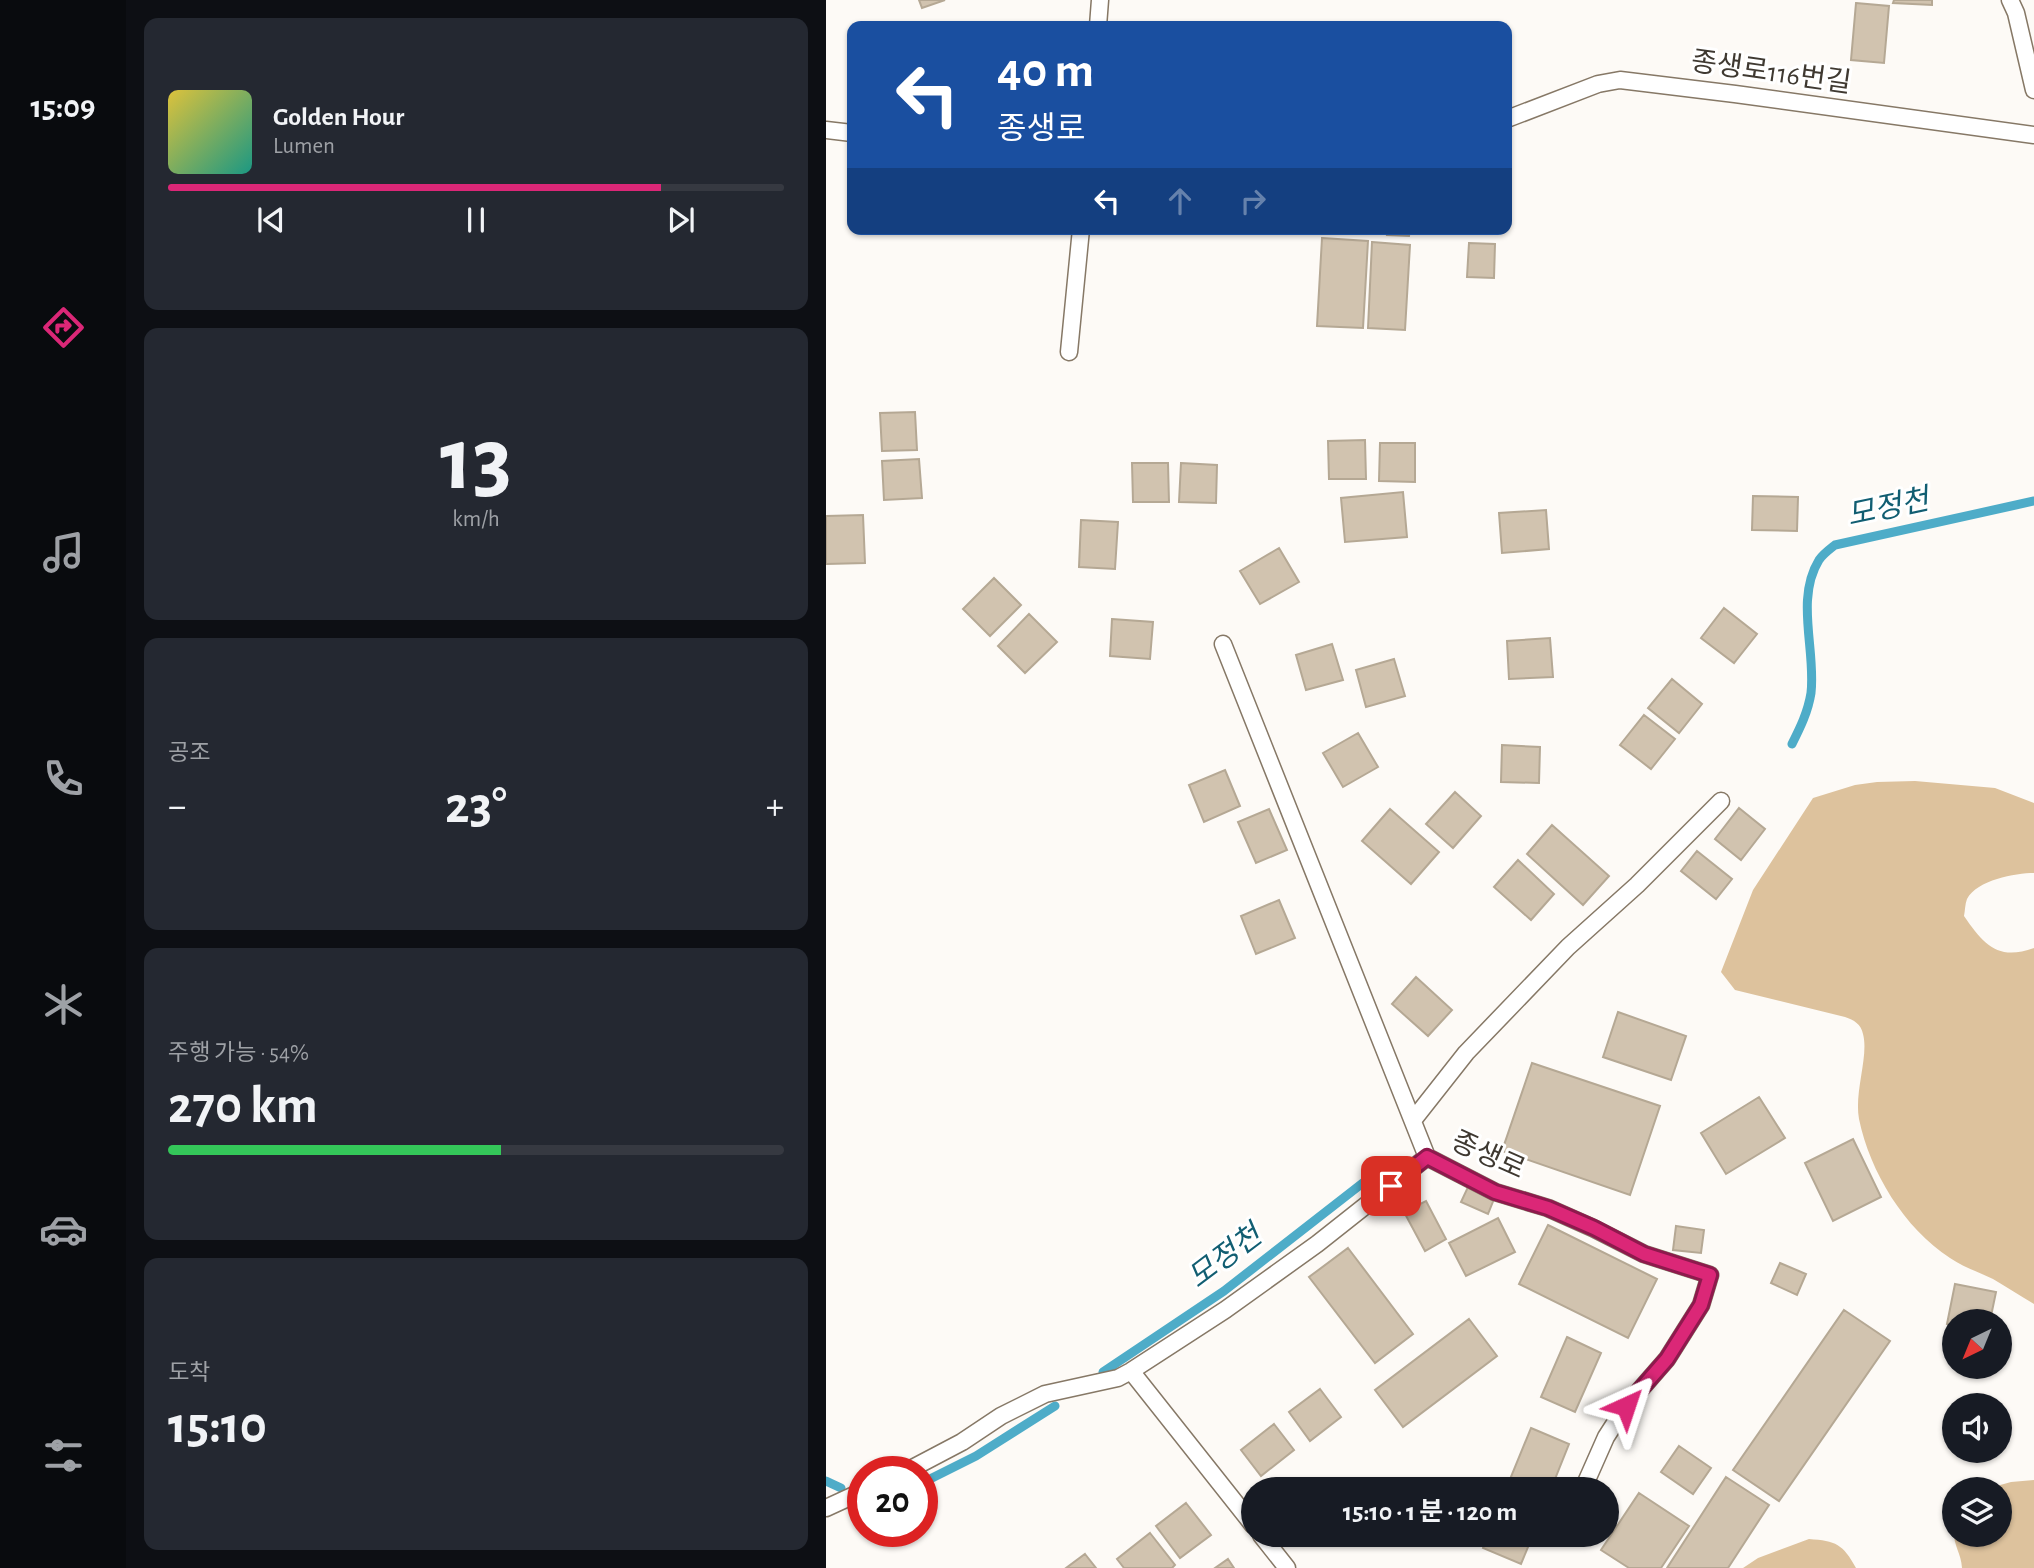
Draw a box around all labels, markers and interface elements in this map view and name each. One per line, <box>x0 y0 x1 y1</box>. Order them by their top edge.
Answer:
street label: 종생로116번길 <box>1689 46 1853 98</box>
text: 40 m <box>997 47 1094 96</box>
icon: left <box>882 49 973 140</box>
text: 15:09 <box>31 91 95 123</box>
text: Golden Hour <box>273 104 404 130</box>
text: 종생로 <box>997 113 1085 145</box>
text: Lumen <box>273 135 335 158</box>
icon: left <box>1088 182 1126 220</box>
icon: ahead <box>1161 182 1199 220</box>
icon: right <box>1234 182 1272 220</box>
icon: previous <box>252 201 290 239</box>
icon: pause <box>457 201 495 239</box>
icon: next <box>662 201 700 239</box>
icon: directions <box>39 303 88 352</box>
text: 13 <box>440 415 512 506</box>
water label: 모정천 <box>1844 483 1935 531</box>
text: km/h <box>452 508 500 531</box>
icon: music <box>39 528 88 577</box>
text: 공조 <box>168 742 210 765</box>
icon: phone <box>39 754 88 803</box>
text: 23° <box>445 780 507 832</box>
text: − <box>168 788 186 826</box>
text: + <box>766 788 784 826</box>
icon: climate <box>39 980 88 1029</box>
text: 주행 가능 · 54% <box>168 1042 309 1065</box>
text: 270 km <box>168 1080 318 1132</box>
street label: 종생로 <box>1447 1127 1529 1185</box>
pin <box>1361 1156 1421 1216</box>
icon: arrive <box>1372 1167 1410 1205</box>
icon: car <box>39 1205 88 1254</box>
water label: 모정천 <box>1182 1217 1270 1294</box>
north arrow <box>1942 1309 2012 1379</box>
map controls <box>1942 1309 2012 1547</box>
text: 도착 <box>168 1362 210 1385</box>
position arrow <box>1589 1369 1663 1443</box>
button: sound <box>1942 1393 2012 1463</box>
text: 15:10 <box>168 1400 267 1452</box>
icon: filters <box>39 1431 88 1480</box>
speed limit sign: 20 <box>847 1456 938 1547</box>
button: layers <box>1942 1477 2012 1547</box>
text: 15:10 · 1 분 · 120 m <box>1343 1499 1517 1525</box>

